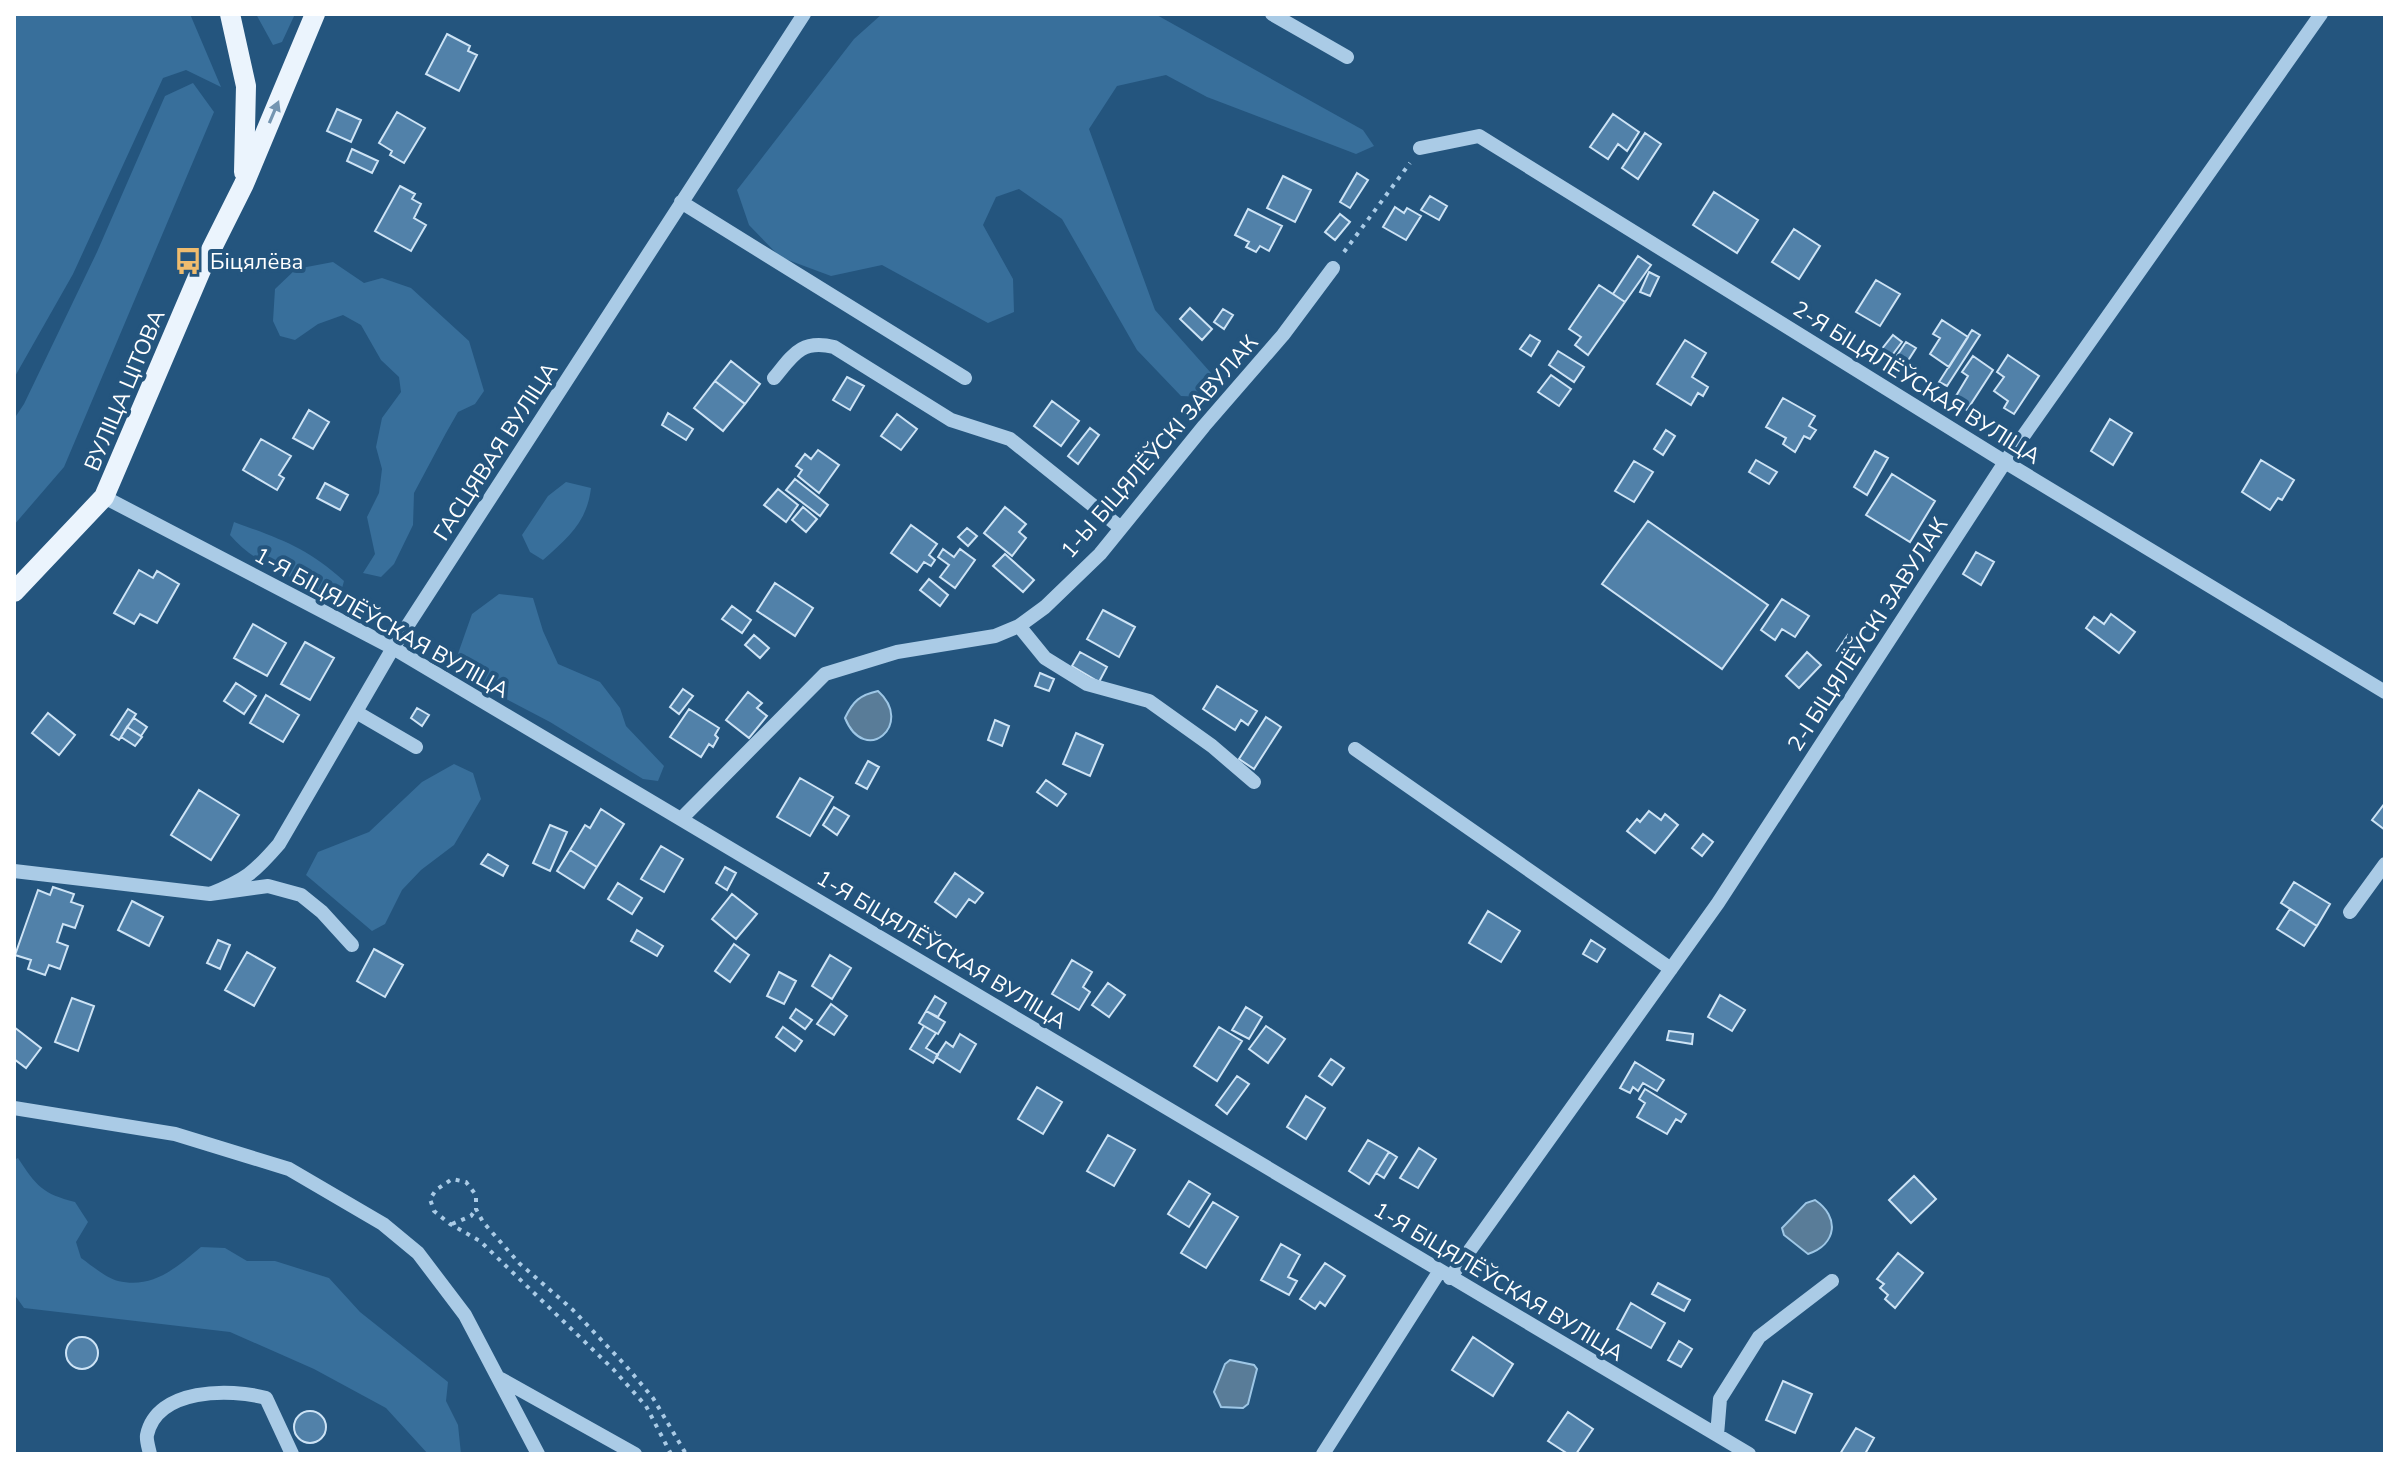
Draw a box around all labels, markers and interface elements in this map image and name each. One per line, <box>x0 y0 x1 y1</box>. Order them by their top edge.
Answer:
one-way arrow <box>267 100 280 124</box>
bus stop icon: Біцялёва <box>173 246 203 276</box>
place label: Біцялёва <box>210 247 303 277</box>
street label: 2-Я БІЦЯЛЁЎСКАЯ ВУЛІЦА <box>1787 294 2046 471</box>
street label: ВУЛІЦА ЦІТОВА <box>77 305 172 476</box>
street label: 1-Ы БІЦЯЛЁЎСКІ ЗАВУЛАК <box>1054 329 1265 565</box>
street label: ГАСЦЯВАЯ ВУЛІЦА <box>427 356 565 547</box>
street label: 2-І БІЦЯЛЁЎСКІ ЗАВУЛАК <box>1781 512 1955 757</box>
street label: 1-Я БІЦЯЛЁЎСКАЯ ВУЛІЦА <box>249 540 514 705</box>
street label: 1-Я БІЦЯЛЁЎСКАЯ ВУЛІЦА <box>811 863 1072 1036</box>
street label: 1-Я БІЦЯЛЁЎСКАЯ ВУЛІЦА <box>1368 1195 1629 1368</box>

